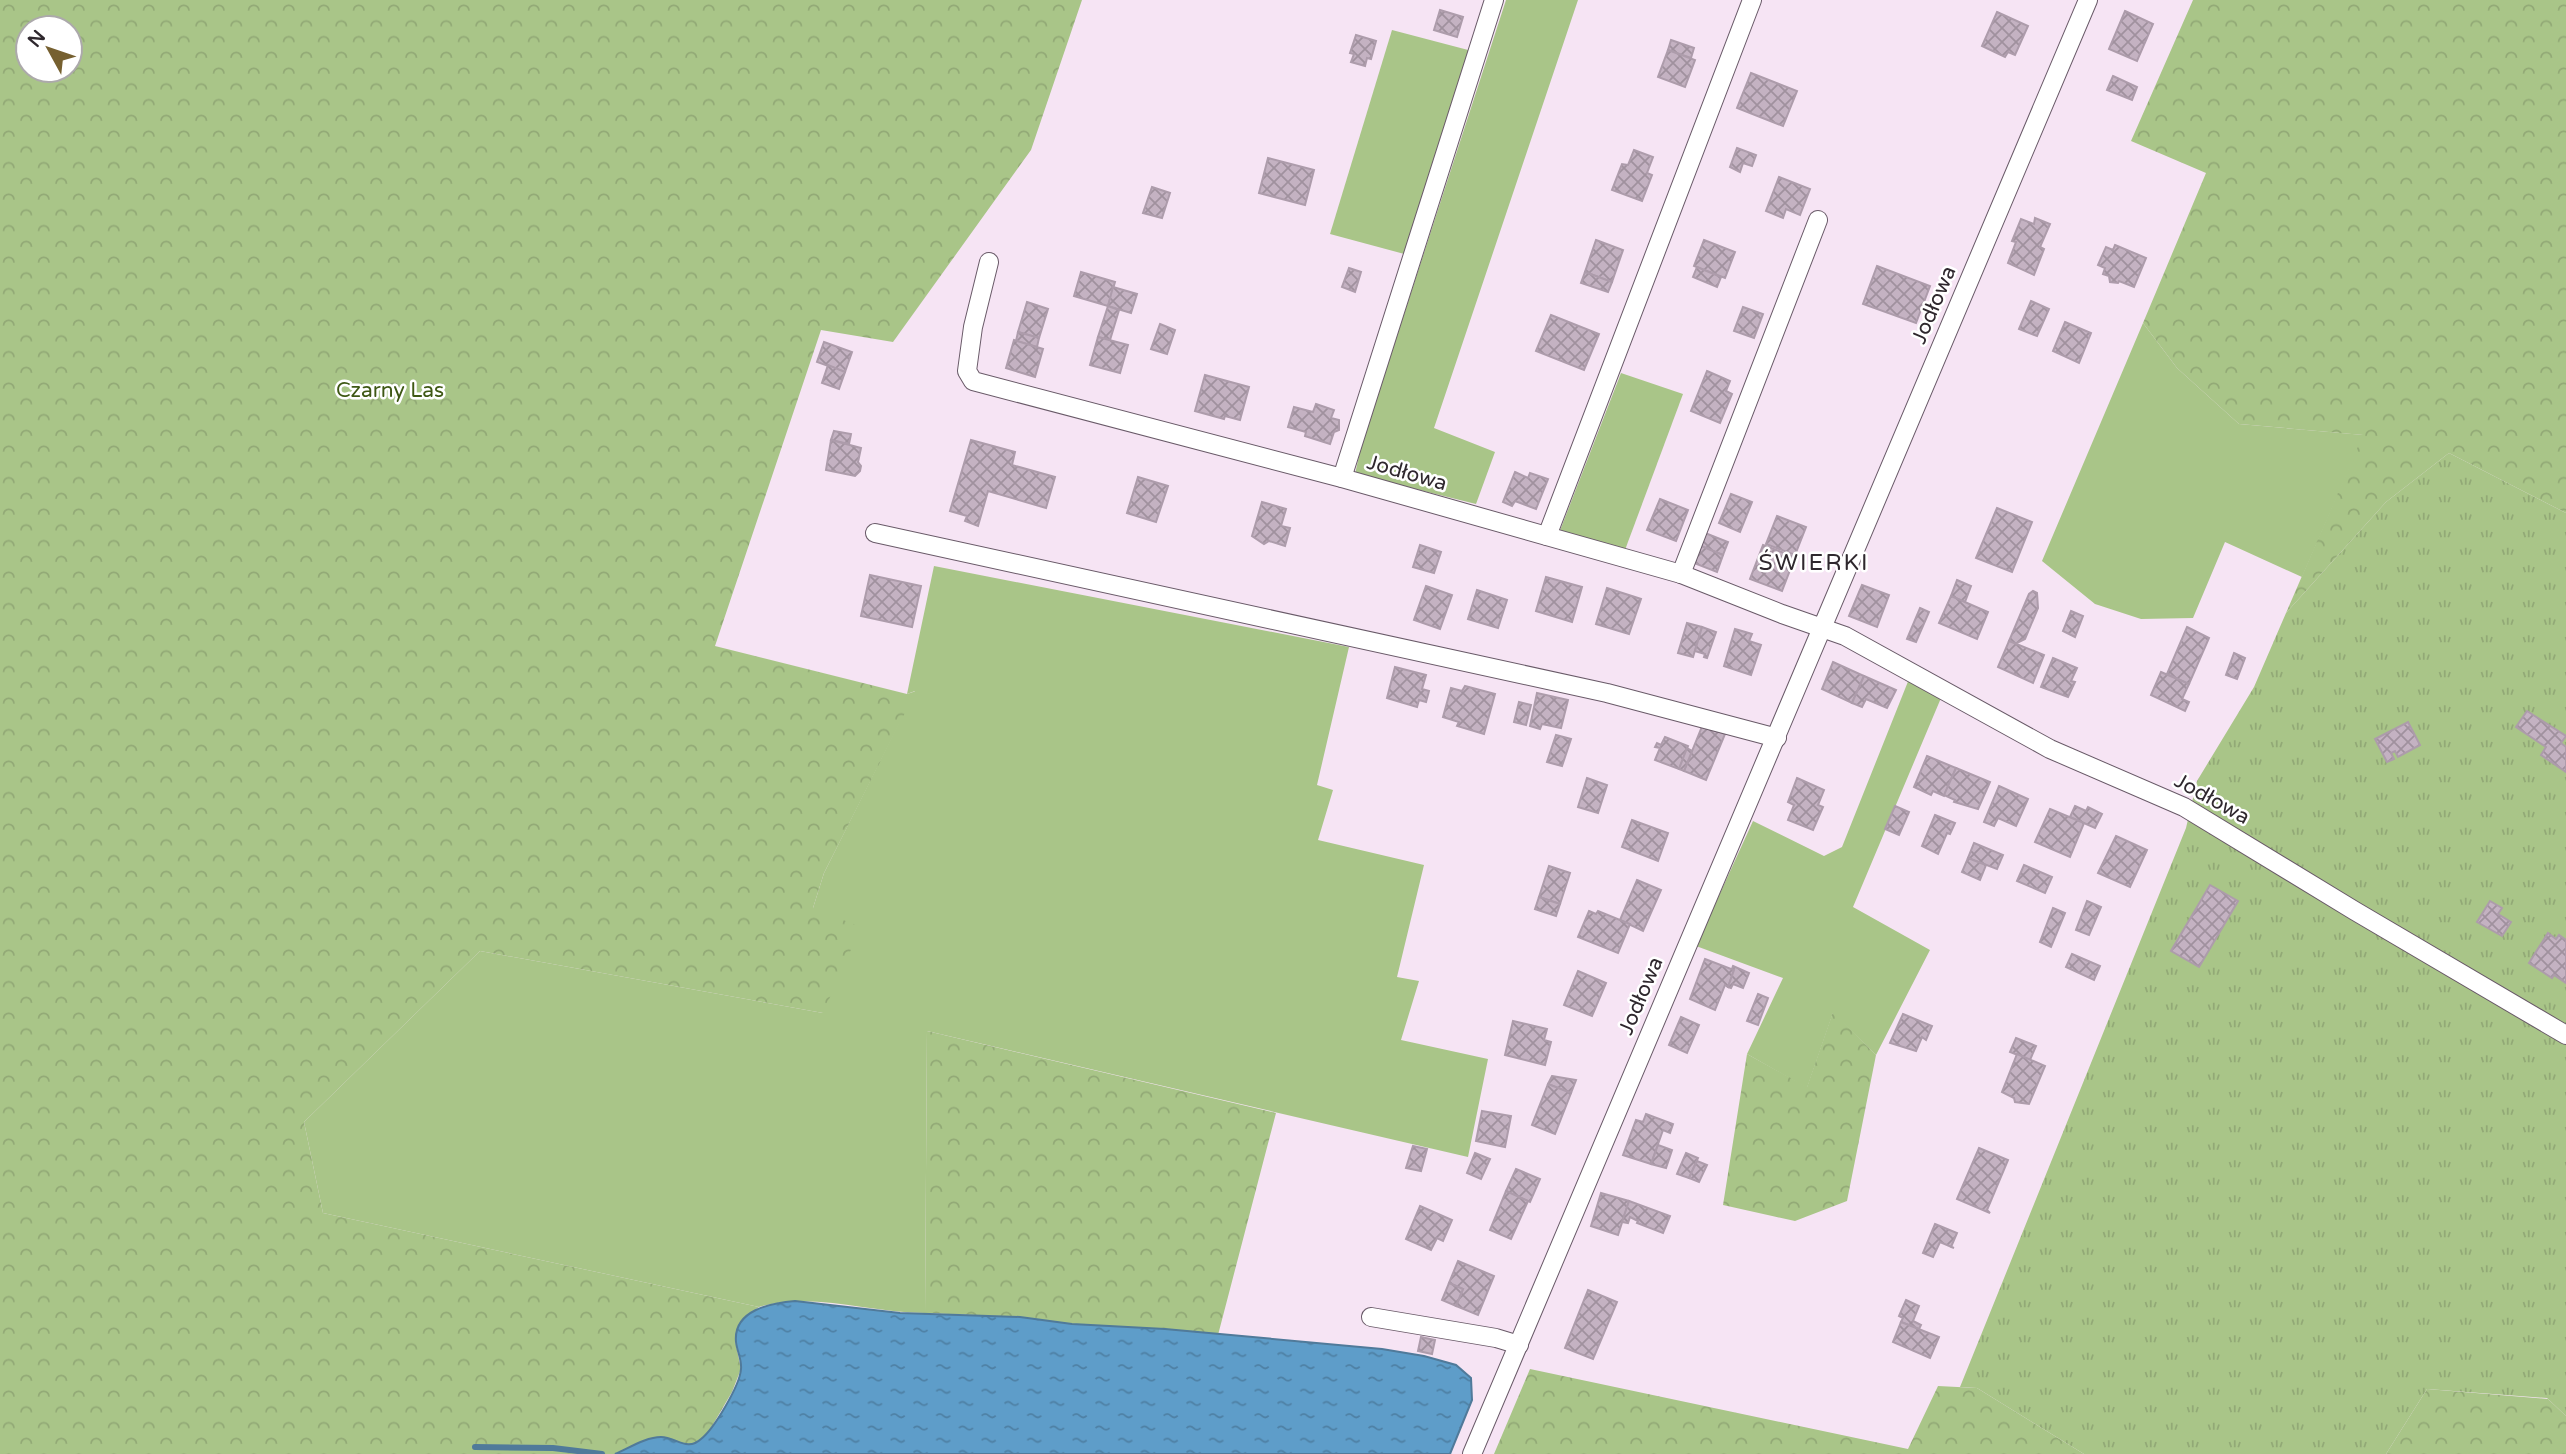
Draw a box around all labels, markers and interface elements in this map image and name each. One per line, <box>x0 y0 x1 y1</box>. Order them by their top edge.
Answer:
north arrow <box>14 14 84 84</box>
text: N <box>23 26 50 52</box>
street label: Jodłowa <box>1906 262 1962 348</box>
park label: Czarny Las <box>336 378 444 403</box>
street label: Jodłowa <box>1364 450 1450 496</box>
district label: ŚWIERKI <box>1759 549 1870 577</box>
street label: Jodłowa <box>2170 768 2254 830</box>
street label: Jodłowa <box>1613 953 1669 1039</box>

